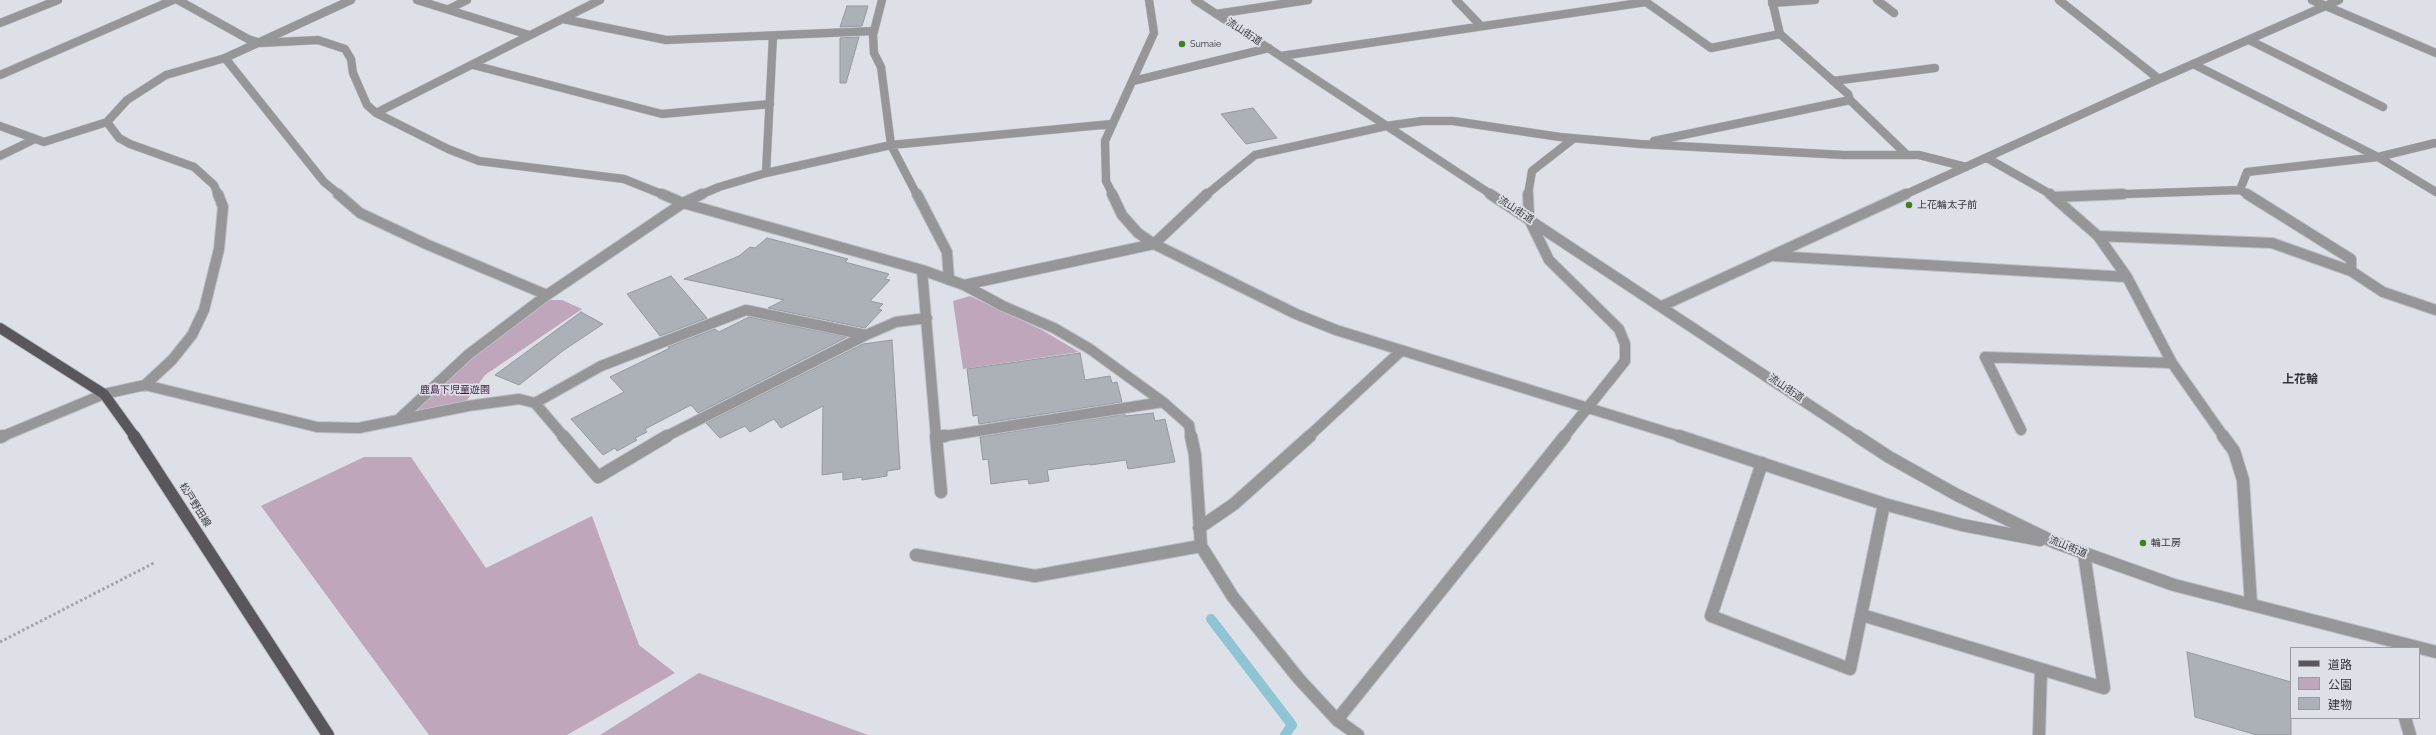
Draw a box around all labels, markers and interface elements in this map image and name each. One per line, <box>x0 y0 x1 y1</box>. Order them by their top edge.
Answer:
street label: 流山街道 <box>1224 16 1264 48</box>
marker: Sumaie <box>1177 39 1187 49</box>
place label: Sumaie <box>1190 39 1221 49</box>
street label: 流山街道 <box>1496 194 1536 226</box>
place label: 上花輪太子前 <box>1917 199 1977 211</box>
marker: 上花輪太子前 <box>1904 200 1914 210</box>
street label: 流山街道 <box>1766 372 1806 404</box>
district label: 上花輪 <box>2282 372 2318 386</box>
park label: 鹿島下児童遊園 <box>420 384 490 396</box>
street label: 松戸野田線 <box>177 481 213 529</box>
street label: 流山街道 <box>2047 534 2089 560</box>
place label: 輪工房 <box>2151 537 2181 549</box>
marker: 輪工房 <box>2138 538 2148 548</box>
legend <box>2290 647 2420 719</box>
text: 道路 <box>2328 658 2352 672</box>
text: 公園 <box>2328 678 2352 692</box>
text: 建物 <box>2328 698 2352 712</box>

